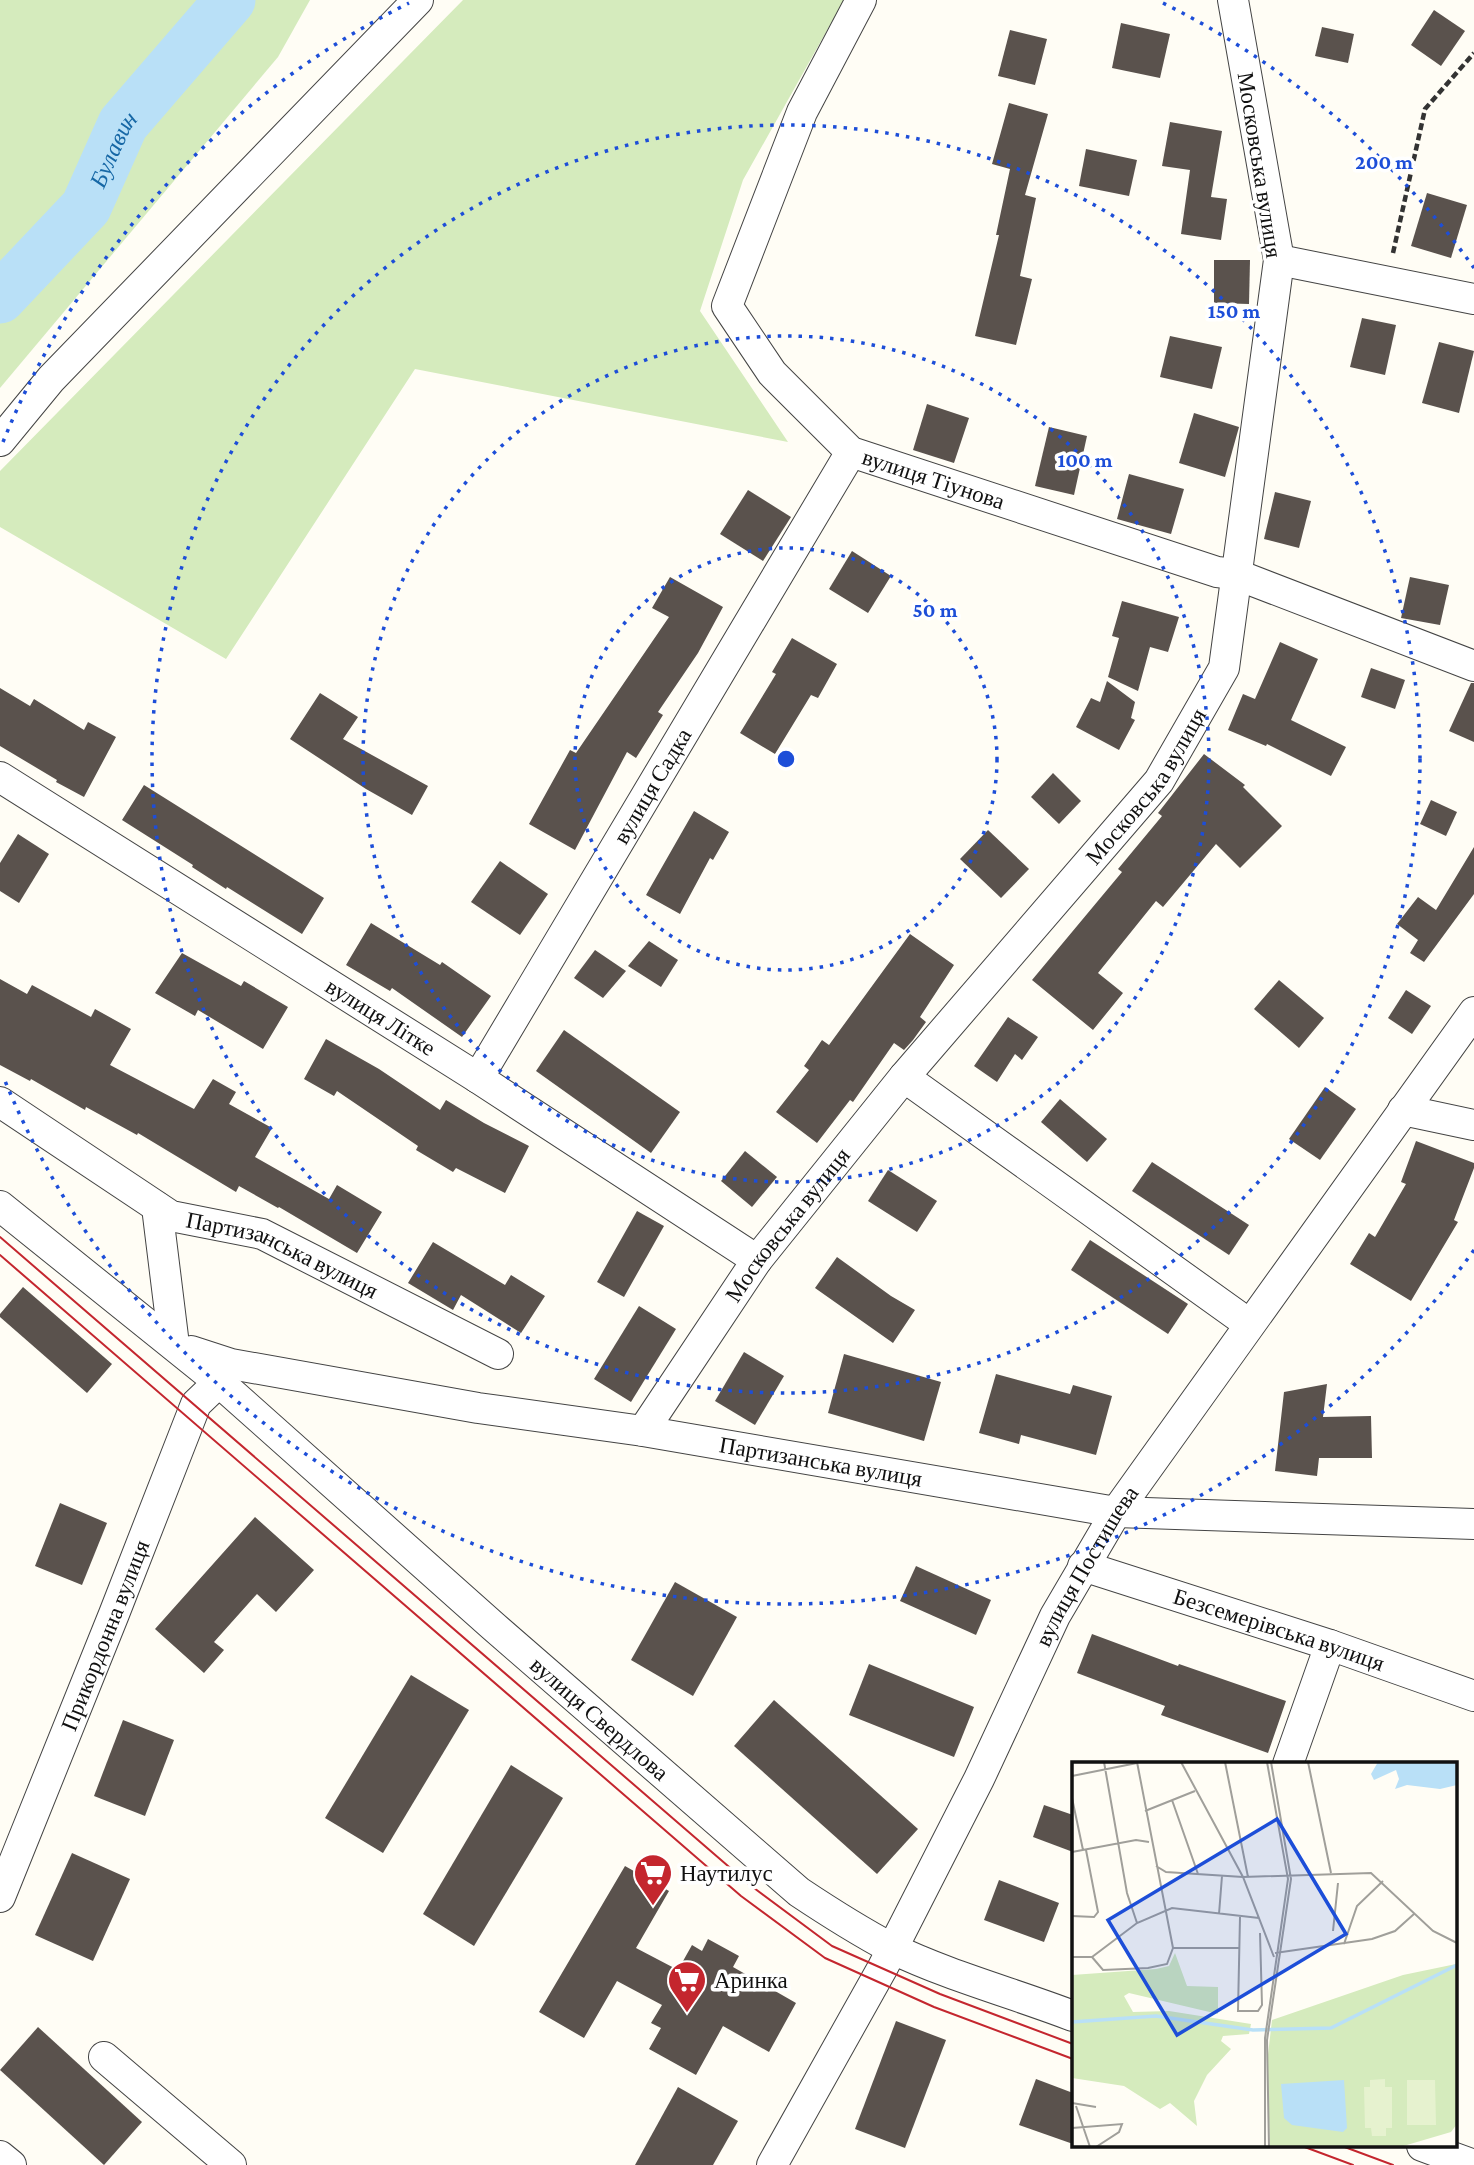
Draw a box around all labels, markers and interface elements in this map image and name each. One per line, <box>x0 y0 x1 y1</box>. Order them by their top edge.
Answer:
street label: Московська вулиця <box>1232 70 1288 260</box>
water label: Булавин <box>83 105 142 192</box>
text: 200 m <box>1355 150 1413 174</box>
text: 150 m <box>1208 299 1261 323</box>
street label: вулиця Тіунова <box>859 444 1008 515</box>
text: 100 m <box>1057 448 1113 472</box>
text: 50 m <box>913 598 958 622</box>
street label: Московська вулиця <box>1080 703 1211 870</box>
street label: вулиця Садка <box>608 723 696 848</box>
centre of rings <box>774 747 798 771</box>
street label: вулиця Літке <box>321 973 440 1061</box>
street label: Московська вулиця <box>720 1142 855 1307</box>
street label: Партизанська вулиця <box>184 1206 383 1304</box>
street label: Партизанська вулиця <box>717 1431 925 1492</box>
street label: вулиця Постишева <box>1030 1481 1144 1650</box>
street label: Прикордонна вулиця <box>55 1536 155 1734</box>
street label: Безсемерівська вулиця <box>1170 1583 1388 1676</box>
street label: вулиця Свердлова <box>525 1652 674 1786</box>
inset map <box>1072 1762 1456 2148</box>
supermarket icon: Наутилус <box>632 1852 674 1907</box>
place label: Наутилус <box>680 1860 773 1886</box>
supermarket icon: Аринка <box>666 1959 708 2014</box>
place label: Аринка <box>714 1967 788 1993</box>

